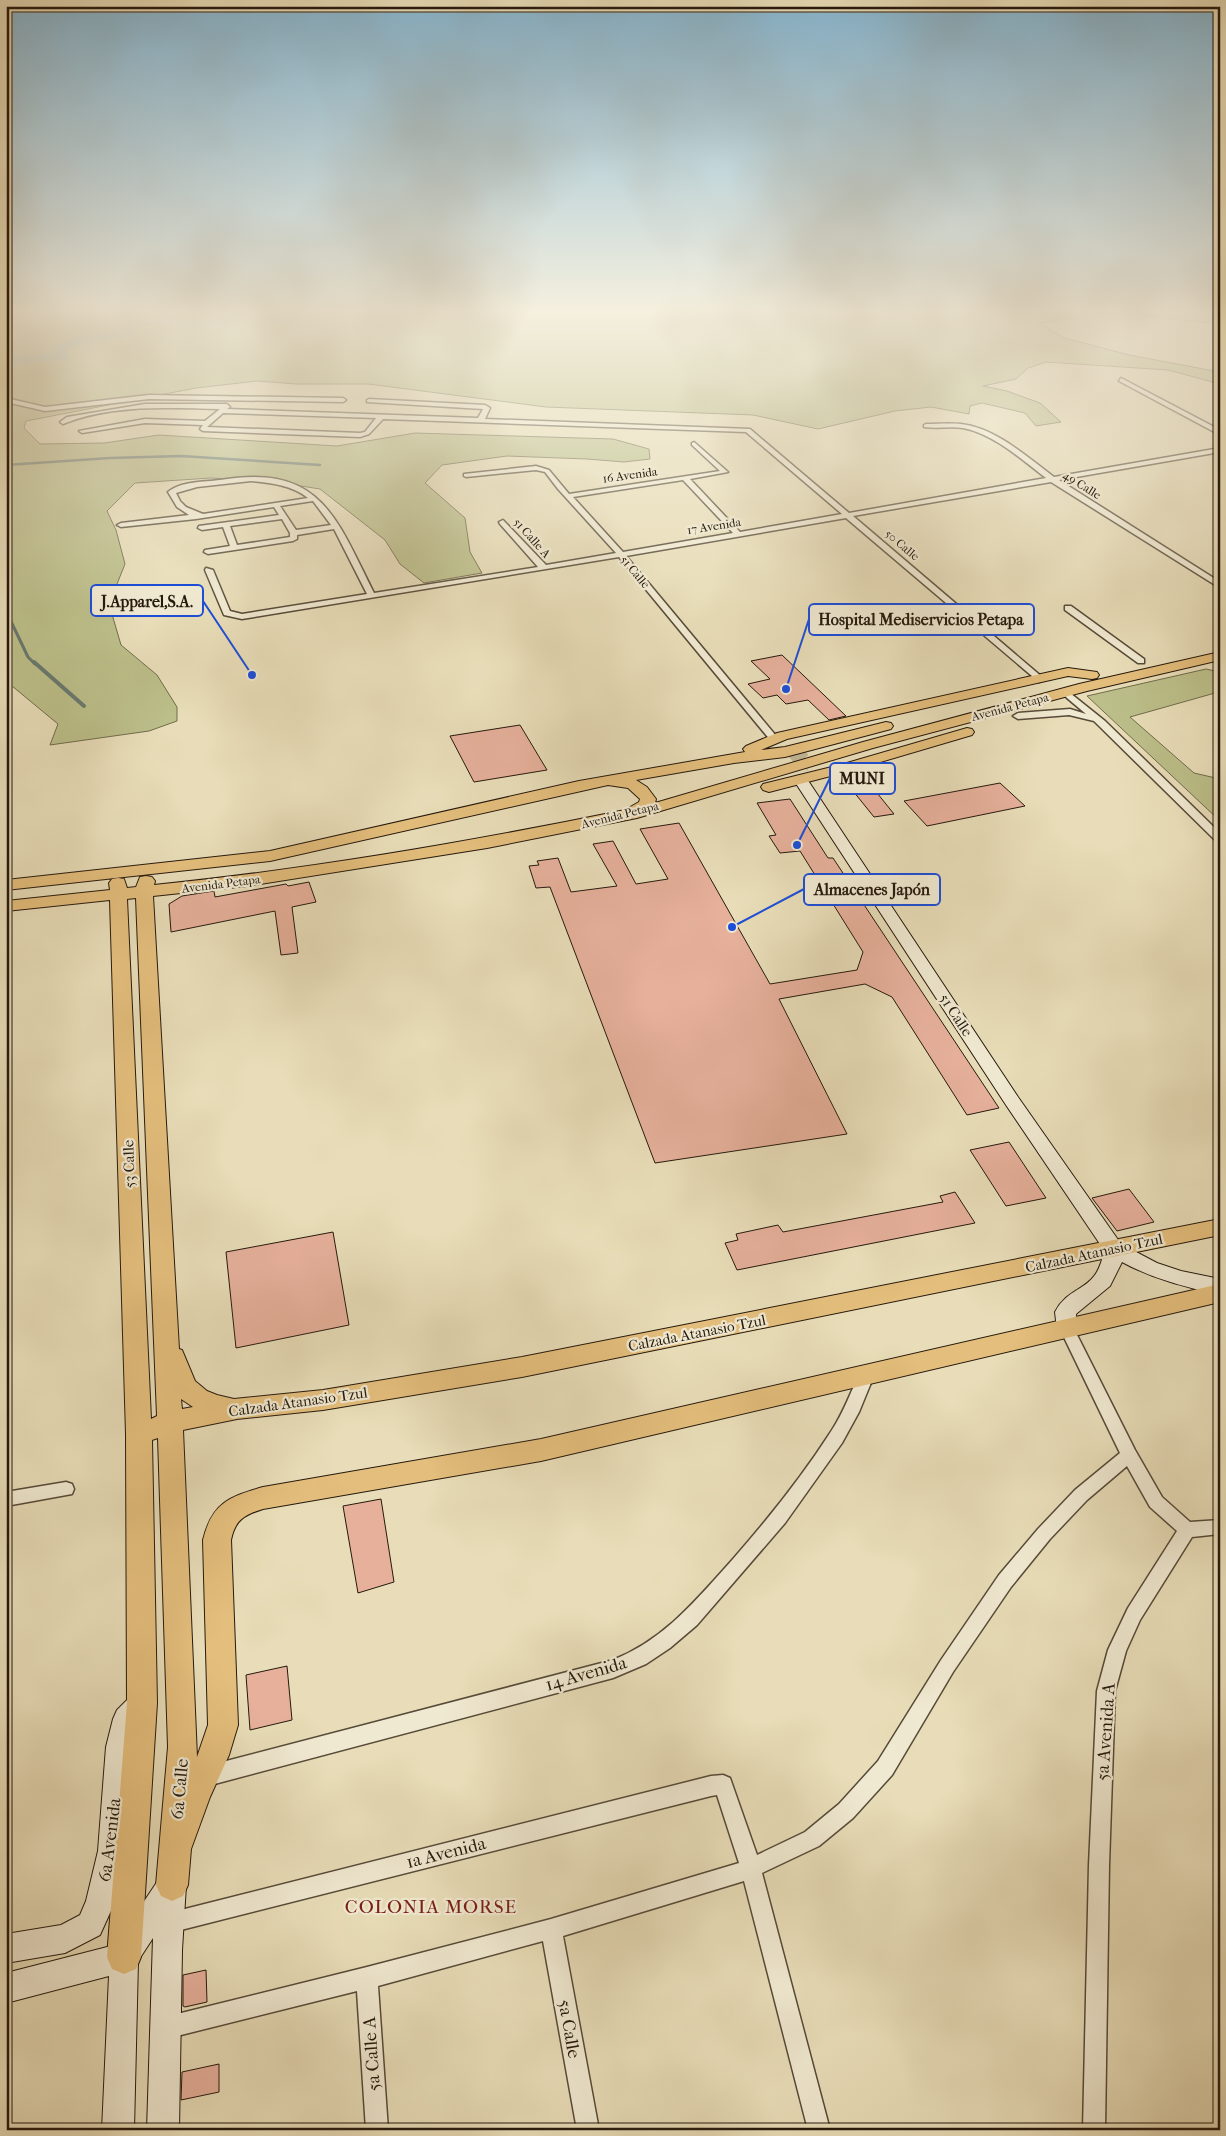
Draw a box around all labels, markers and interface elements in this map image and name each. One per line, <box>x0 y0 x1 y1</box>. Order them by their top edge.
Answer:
street label: 16 Avenida <box>602 464 659 486</box>
street label: 49 Calle <box>1060 468 1104 502</box>
street label: 51 Calle A <box>511 515 554 561</box>
street label: 17 Avenida <box>686 515 742 537</box>
street label: 50 Calle <box>882 527 922 563</box>
street label: 51 Calle <box>617 553 653 591</box>
callout: J.Apparel,S.A. <box>91 585 203 616</box>
text: J.Apparel,S.A. <box>99 592 193 612</box>
callout: Hospital Mediservicios Petapa <box>809 604 1034 635</box>
text: Hospital Mediservicios Petapa <box>818 610 1024 630</box>
street label: Avenida Petapa <box>969 690 1050 724</box>
callout: MUNI <box>830 763 895 794</box>
text: MUNI <box>838 769 885 788</box>
street label: Avenida Petapa <box>579 799 661 832</box>
street label: Avenida Petapa <box>180 872 262 896</box>
callout: Almacenes Japón <box>804 874 940 905</box>
text: Almacenes Japón <box>813 880 931 900</box>
street label: 51 Calle <box>935 990 977 1040</box>
street label: 53 Calle <box>119 1139 139 1189</box>
street label: Calzada Atanasio Tzul <box>1024 1230 1164 1276</box>
street label: Calzada Atanasio Tzul <box>627 1311 767 1355</box>
street label: Calzada Atanasio Tzul <box>227 1383 369 1421</box>
street label: 14 Avenida <box>543 1652 630 1696</box>
street label: 5a Avenida A <box>1092 1682 1120 1782</box>
street label: 6a Calle <box>167 1758 193 1820</box>
street label: 6a Avenida <box>94 1796 126 1883</box>
street label: 1a Avenida <box>404 1833 489 1873</box>
district label: COLONIA MORSE <box>345 1896 517 1918</box>
street label: 5a Calle <box>554 1998 584 2060</box>
street label: 5a Calle A <box>359 2016 385 2092</box>

